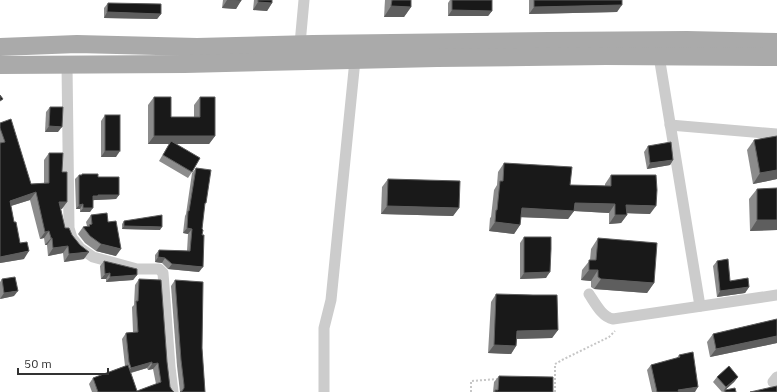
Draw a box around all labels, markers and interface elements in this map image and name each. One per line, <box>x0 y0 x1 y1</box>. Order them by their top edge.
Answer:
scale bar <box>18 350 108 376</box>
text: 50 m <box>24 356 52 371</box>

